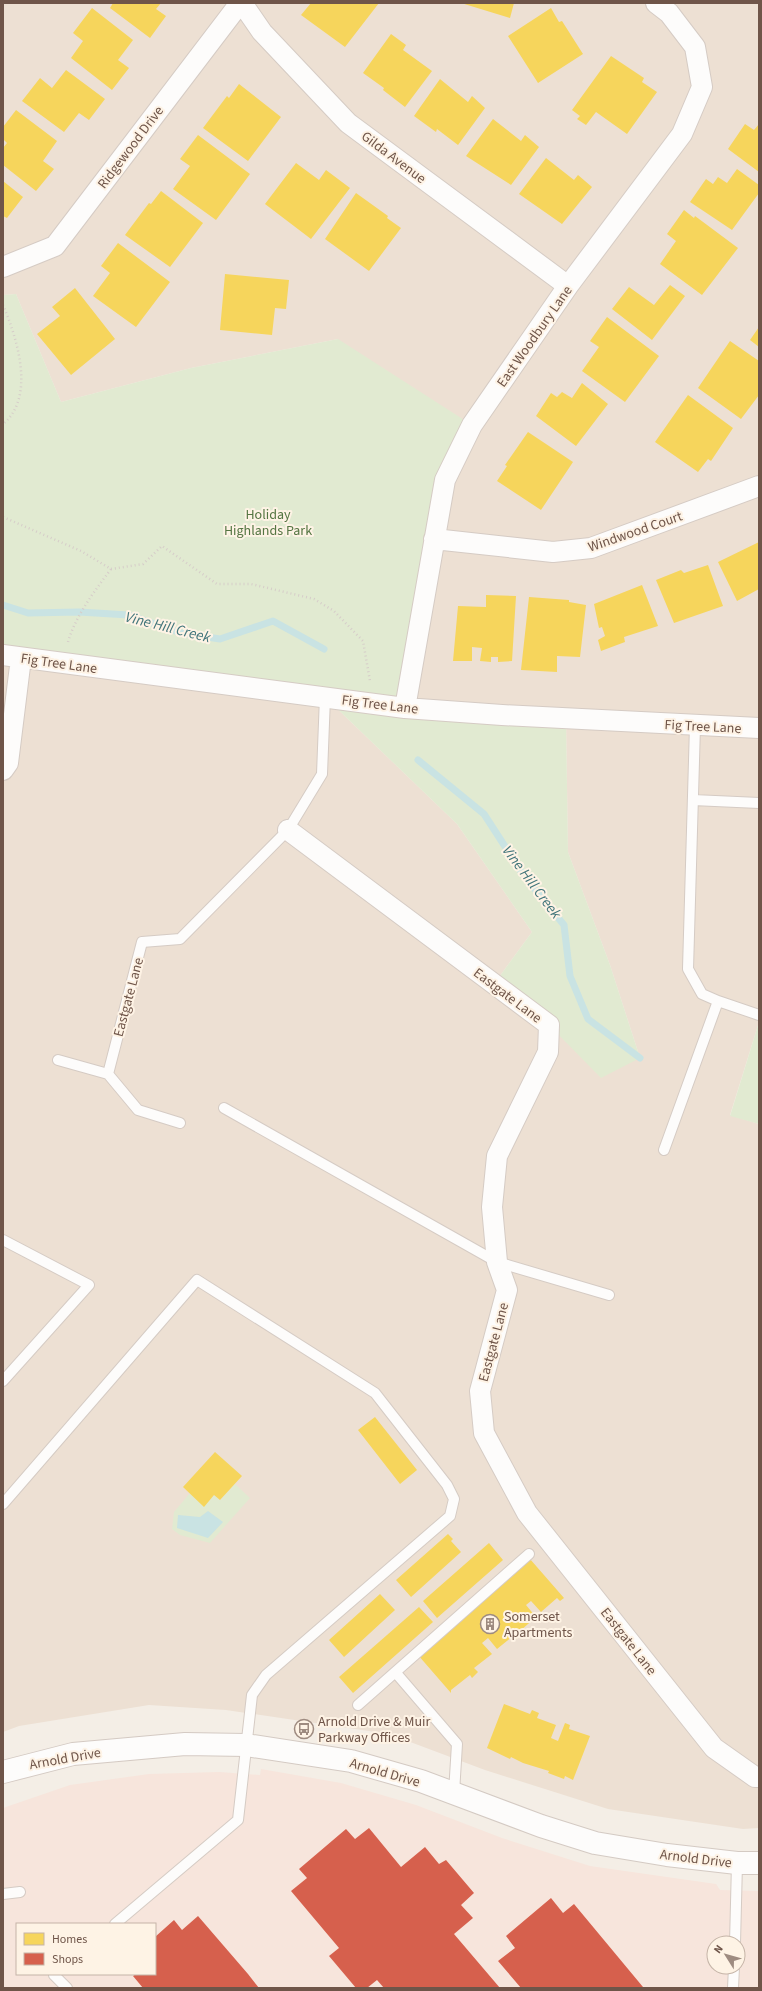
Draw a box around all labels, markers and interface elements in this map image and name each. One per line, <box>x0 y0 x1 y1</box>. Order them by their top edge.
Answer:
street label: Ridgewood Drive <box>93 102 169 193</box>
street label: Gilda Avenue <box>357 127 430 189</box>
street label: East Woodbury Lane <box>492 282 577 391</box>
park label: Holiday Highlands Park <box>224 505 312 541</box>
street label: Windwood Court <box>586 506 685 557</box>
water label: Vine Hill Creek <box>123 607 214 648</box>
street label: Fig Tree Lane <box>19 649 98 679</box>
street label: Fig Tree Lane <box>340 690 419 720</box>
street label: Fig Tree Lane <box>664 715 742 739</box>
water label: Vine Hill Creek <box>497 841 567 924</box>
street label: Eastgate Lane <box>109 955 149 1039</box>
street label: Eastgate Lane <box>469 963 546 1028</box>
street label: Eastgate Lane <box>474 1300 514 1384</box>
street label: Eastgate Lane <box>595 1604 661 1680</box>
place label: Somerset Apartments <box>504 1607 573 1643</box>
building icon: Somerset Apartments <box>479 1613 501 1635</box>
place label: Arnold Drive & Muir Parkway Offices <box>318 1712 431 1748</box>
bus stop icon: Arnold Drive & Muir Parkway Offices <box>293 1718 315 1740</box>
street label: Arnold Drive <box>28 1743 103 1775</box>
street label: Arnold Drive <box>347 1753 422 1793</box>
street label: Arnold Drive <box>659 1845 733 1873</box>
legend <box>16 1923 156 1975</box>
text: Homes <box>52 1931 87 1948</box>
north arrow <box>706 1935 746 1975</box>
text: N <box>710 1942 727 1957</box>
text: Shops <box>52 1951 83 1968</box>

